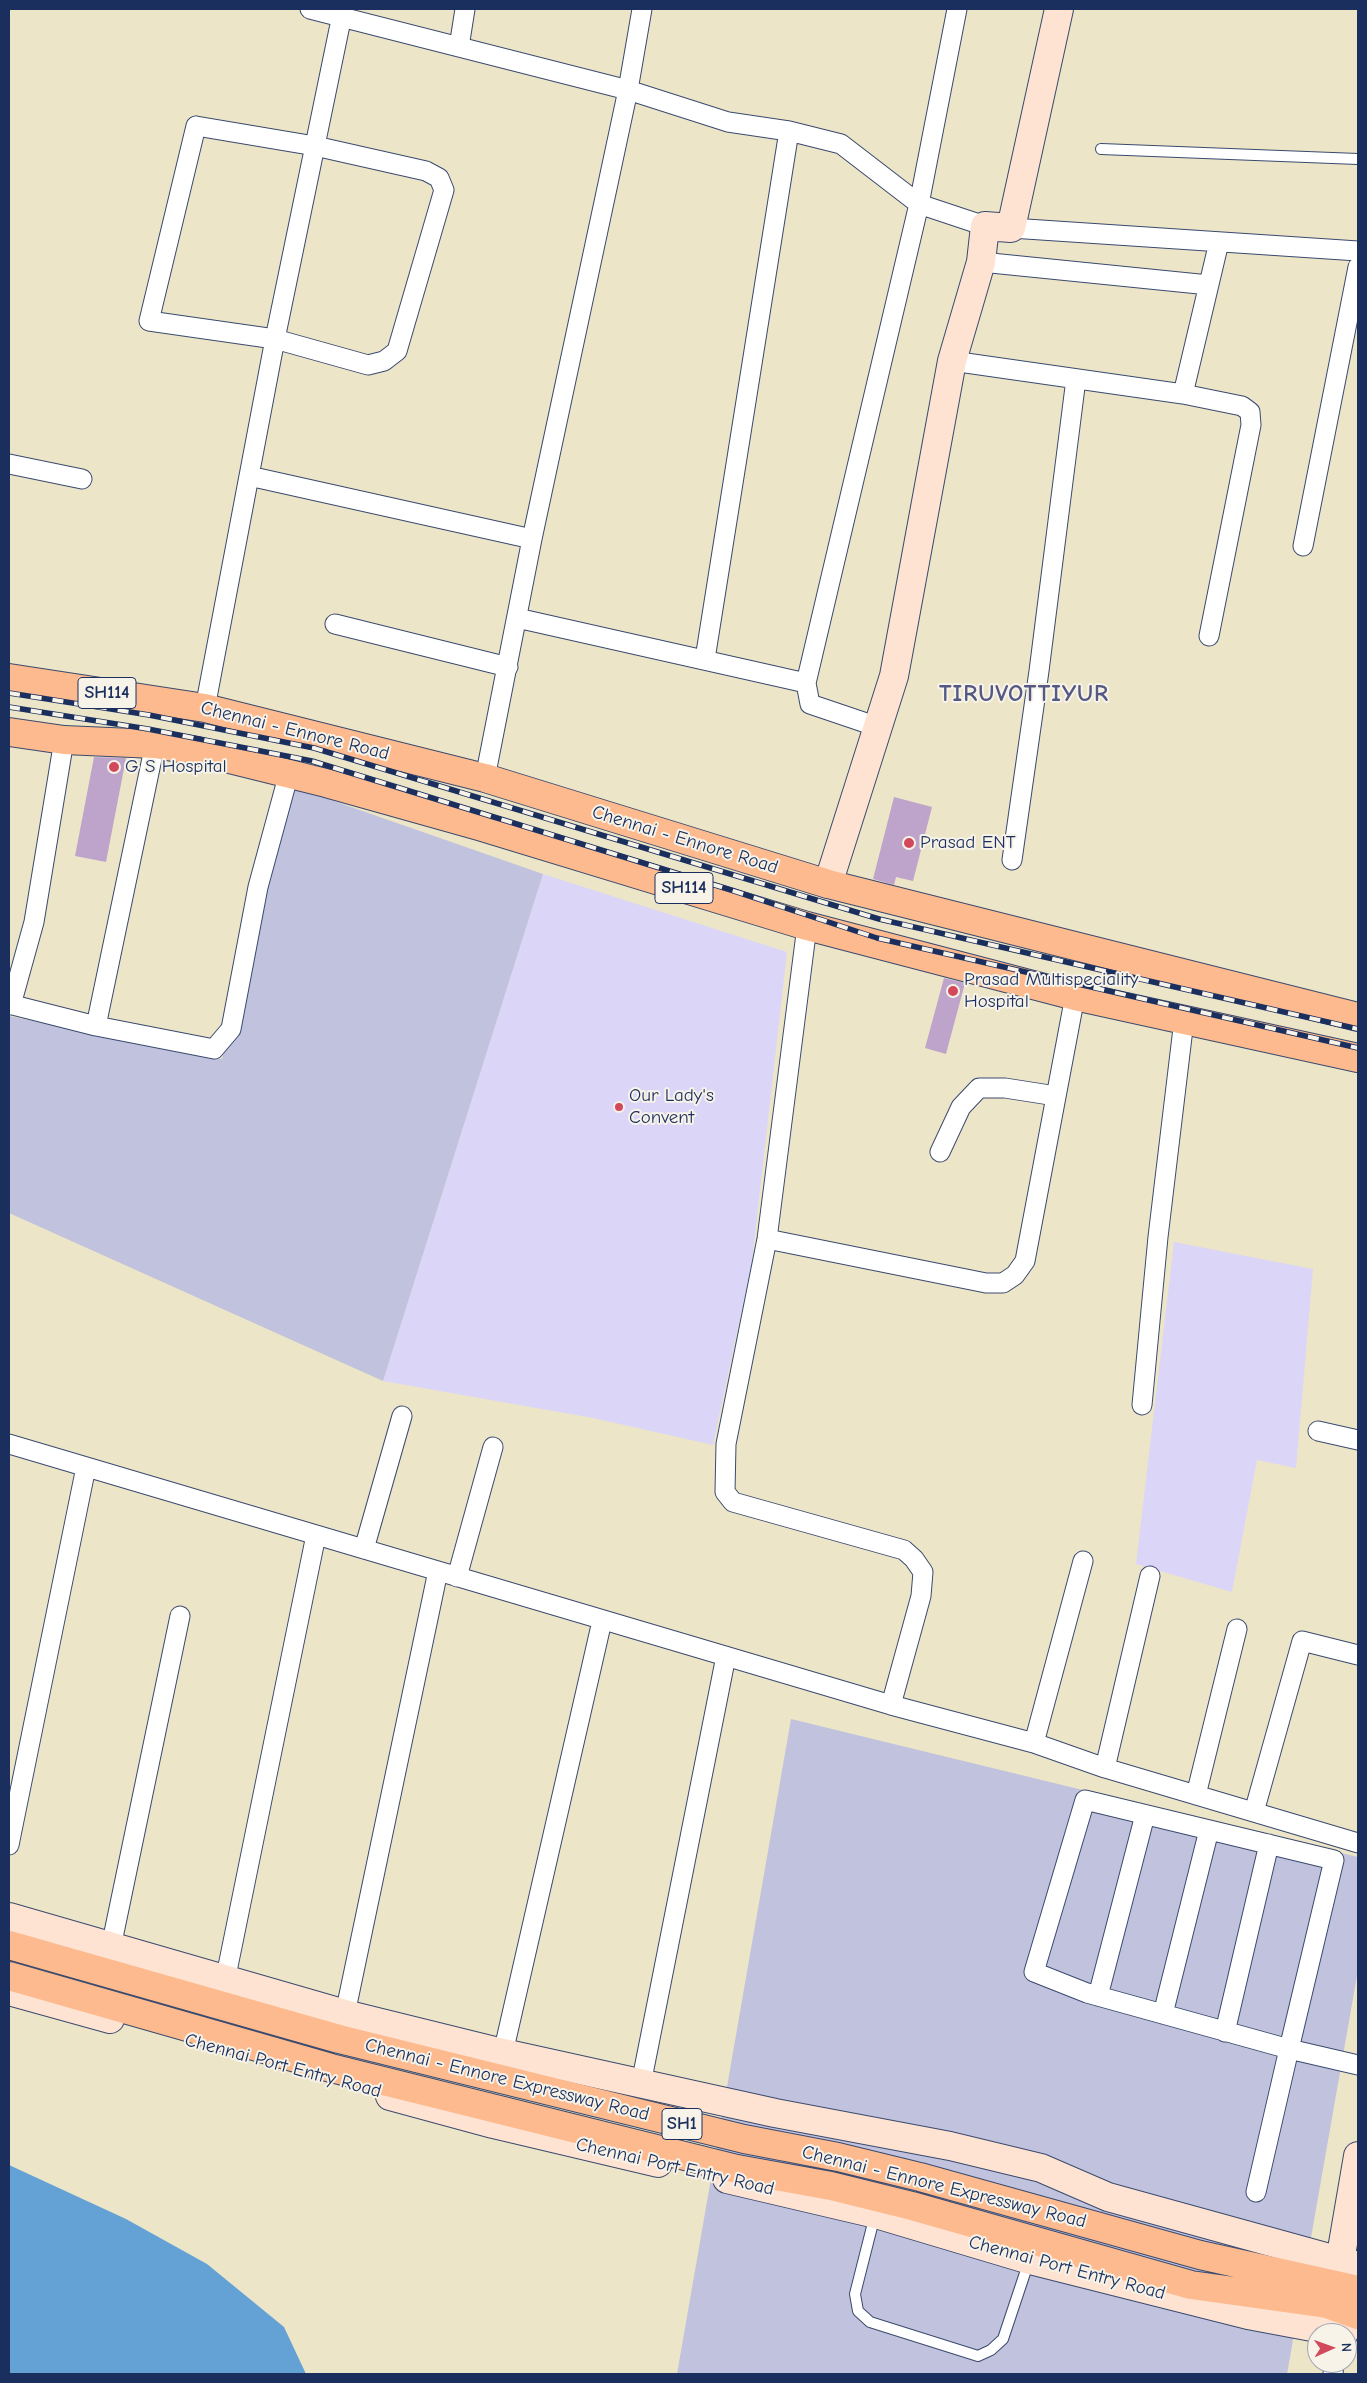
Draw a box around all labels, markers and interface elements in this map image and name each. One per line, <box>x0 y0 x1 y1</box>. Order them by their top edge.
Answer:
road number: SH114 <box>78 678 136 708</box>
district label: TIRUVOTTIYUR <box>937 680 1111 708</box>
street label: Chennai - Ennore Road <box>198 697 392 765</box>
place label: G S Hospital <box>125 756 227 778</box>
marker: G S Hospital <box>107 760 121 774</box>
street label: Chennai - Ennore Road <box>589 801 781 879</box>
place label: Prasad ENT <box>920 832 1016 854</box>
marker: Prasad ENT <box>902 836 916 850</box>
road number: SH114 <box>655 872 713 904</box>
place label: Prasad Multispeciality Hospital <box>964 969 1138 1013</box>
marker: Prasad Multispeciality Hospital <box>946 984 960 998</box>
place label: Our Lady's Convent <box>629 1085 714 1129</box>
marker: Our Lady's Convent <box>613 1101 625 1113</box>
street label: Chennai Port Entry Road <box>182 2029 384 2103</box>
street label: Chennai - Ennore Expressway Road <box>363 2034 651 2126</box>
road number: SH1 <box>662 2108 702 2140</box>
street label: Chennai Port Entry Road <box>574 2133 776 2201</box>
street label: Chennai - Ennore Expressway Road <box>800 2141 1088 2233</box>
street label: Chennai Port Entry Road <box>966 2231 1168 2305</box>
north arrow <box>1307 2323 1357 2373</box>
text: N <box>1338 2343 1355 2352</box>

